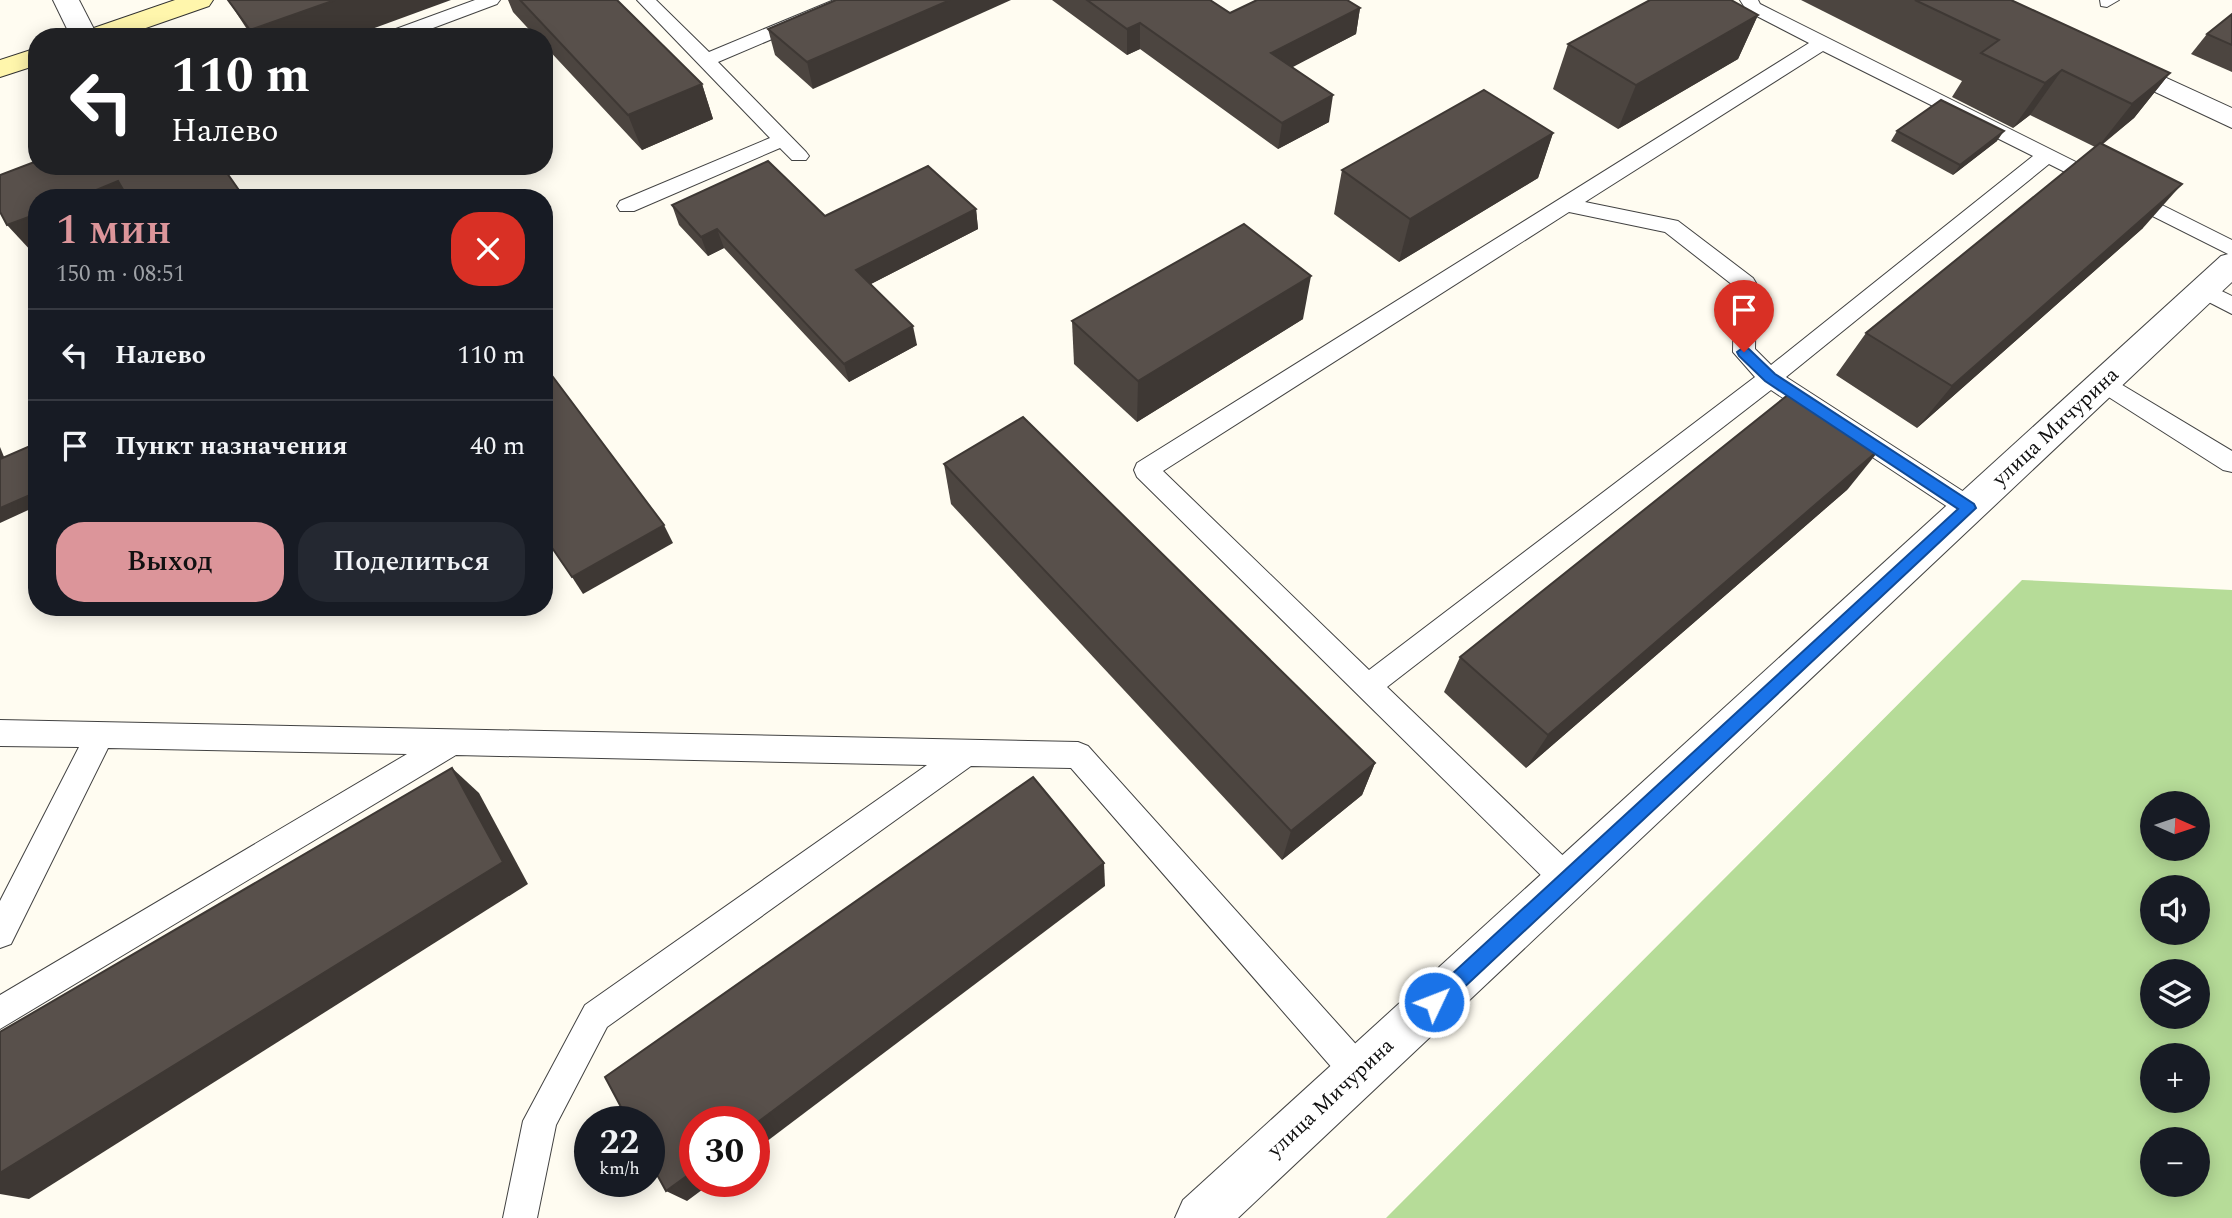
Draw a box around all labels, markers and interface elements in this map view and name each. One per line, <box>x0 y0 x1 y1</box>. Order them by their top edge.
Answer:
text: 110 m <box>171 39 310 114</box>
icon: left <box>56 56 147 147</box>
text: Налево <box>171 107 279 156</box>
text: 1 мин <box>56 199 171 262</box>
button: close <box>451 212 525 286</box>
text: 150 m · 08:51 <box>56 257 185 292</box>
pin <box>1714 280 1774 352</box>
icon: arrive <box>1725 291 1763 329</box>
text: Налево <box>115 335 206 375</box>
text: 110 m <box>457 335 525 375</box>
icon: left <box>56 336 94 374</box>
street label: улица Мичурина <box>1985 359 2127 495</box>
text: Пункт назначения <box>115 426 348 466</box>
text: 40 m <box>470 426 525 466</box>
icon: arrive <box>56 427 94 465</box>
button: Выход <box>56 522 284 602</box>
button: Поделиться <box>298 522 525 602</box>
north arrow <box>2140 791 2210 861</box>
map controls <box>2140 791 2210 1197</box>
button: sound <box>2140 875 2210 945</box>
button: layers <box>2140 959 2210 1029</box>
position arrow <box>1397 965 1471 1039</box>
street label: улица Мичурина <box>1260 1030 1402 1166</box>
button: + <box>2140 1043 2210 1113</box>
speed limit sign: 30 <box>679 1106 770 1197</box>
text: 22 <box>600 1116 639 1169</box>
button: − <box>2140 1127 2210 1197</box>
text: km/h <box>599 1155 640 1182</box>

